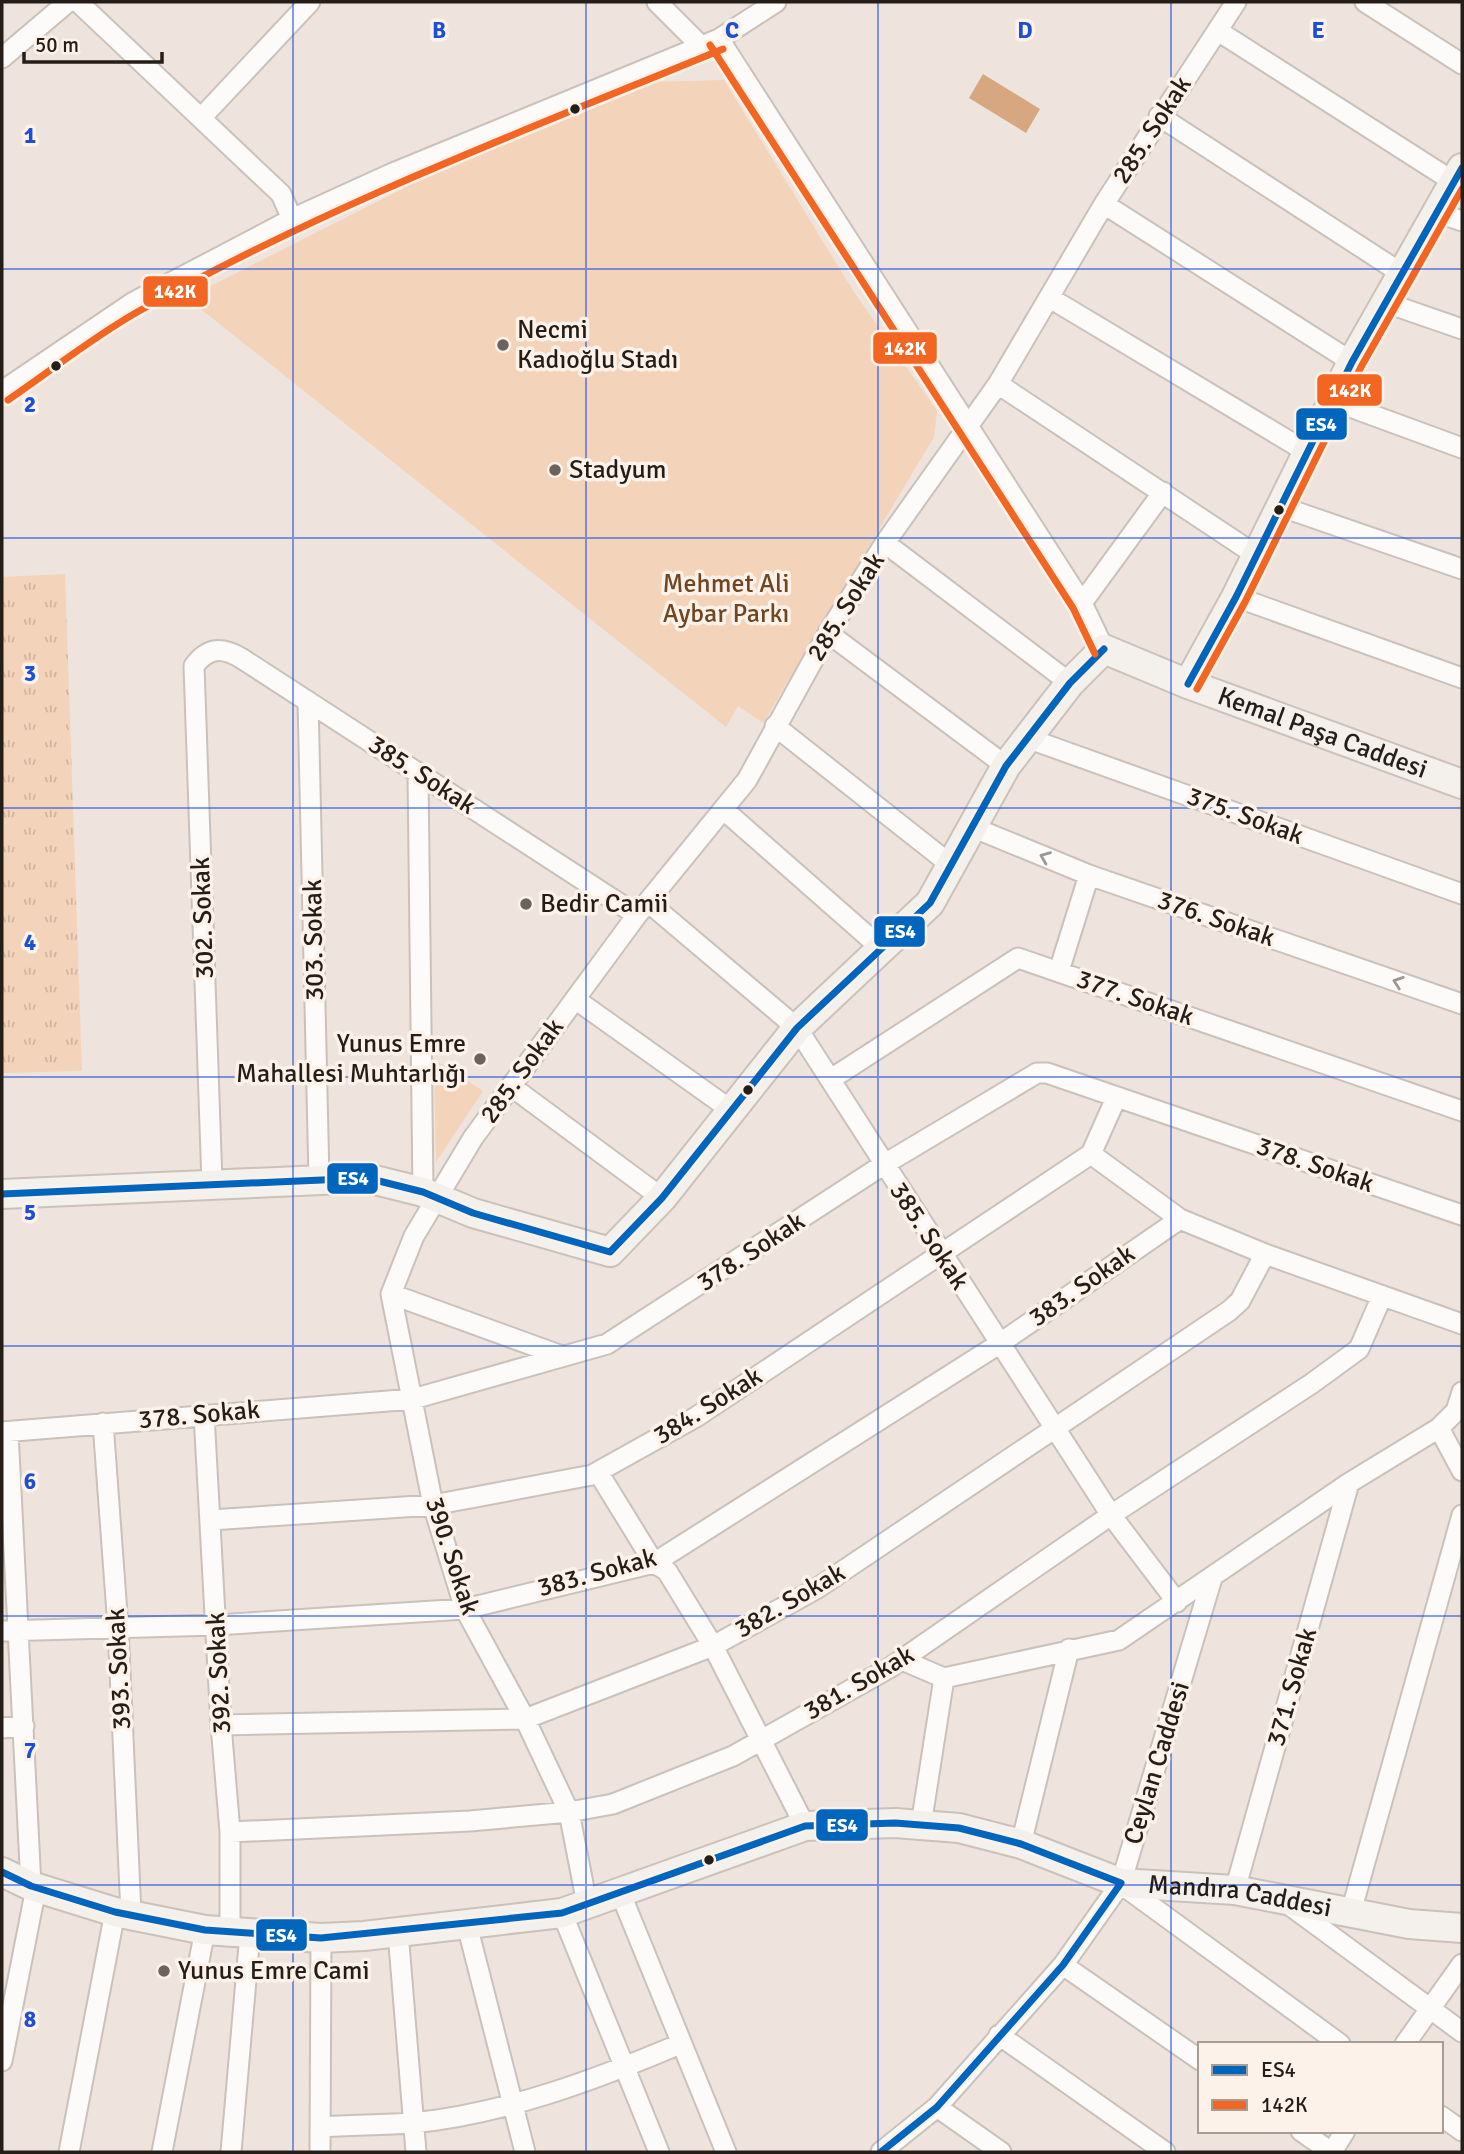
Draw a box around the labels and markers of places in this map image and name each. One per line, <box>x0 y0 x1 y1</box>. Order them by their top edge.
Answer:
unlabelled marker <box>568 102 582 116</box>
place label: Necmi Kadıoğlu Stadı <box>517 314 678 376</box>
marker: Necmi Kadıoğlu Stadı <box>495 337 511 353</box>
unlabelled marker <box>49 359 63 373</box>
place label: Stadyum <box>569 454 667 486</box>
marker: Stadyum <box>547 462 563 478</box>
unlabelled marker <box>1272 503 1286 517</box>
place label: Bedir Camii <box>540 888 668 920</box>
marker: Bedir Camii <box>518 896 534 912</box>
place label: Yunus Emre Mahallesi Muhtarlığı <box>236 1028 466 1090</box>
marker: Yunus Emre Mahallesi Muhtarlığı <box>472 1051 488 1067</box>
unlabelled marker <box>741 1083 755 1097</box>
unlabelled marker <box>702 1853 716 1867</box>
place label: Yunus Emre Cami <box>178 1955 369 1987</box>
marker: Yunus Emre Cami <box>156 1963 172 1979</box>

